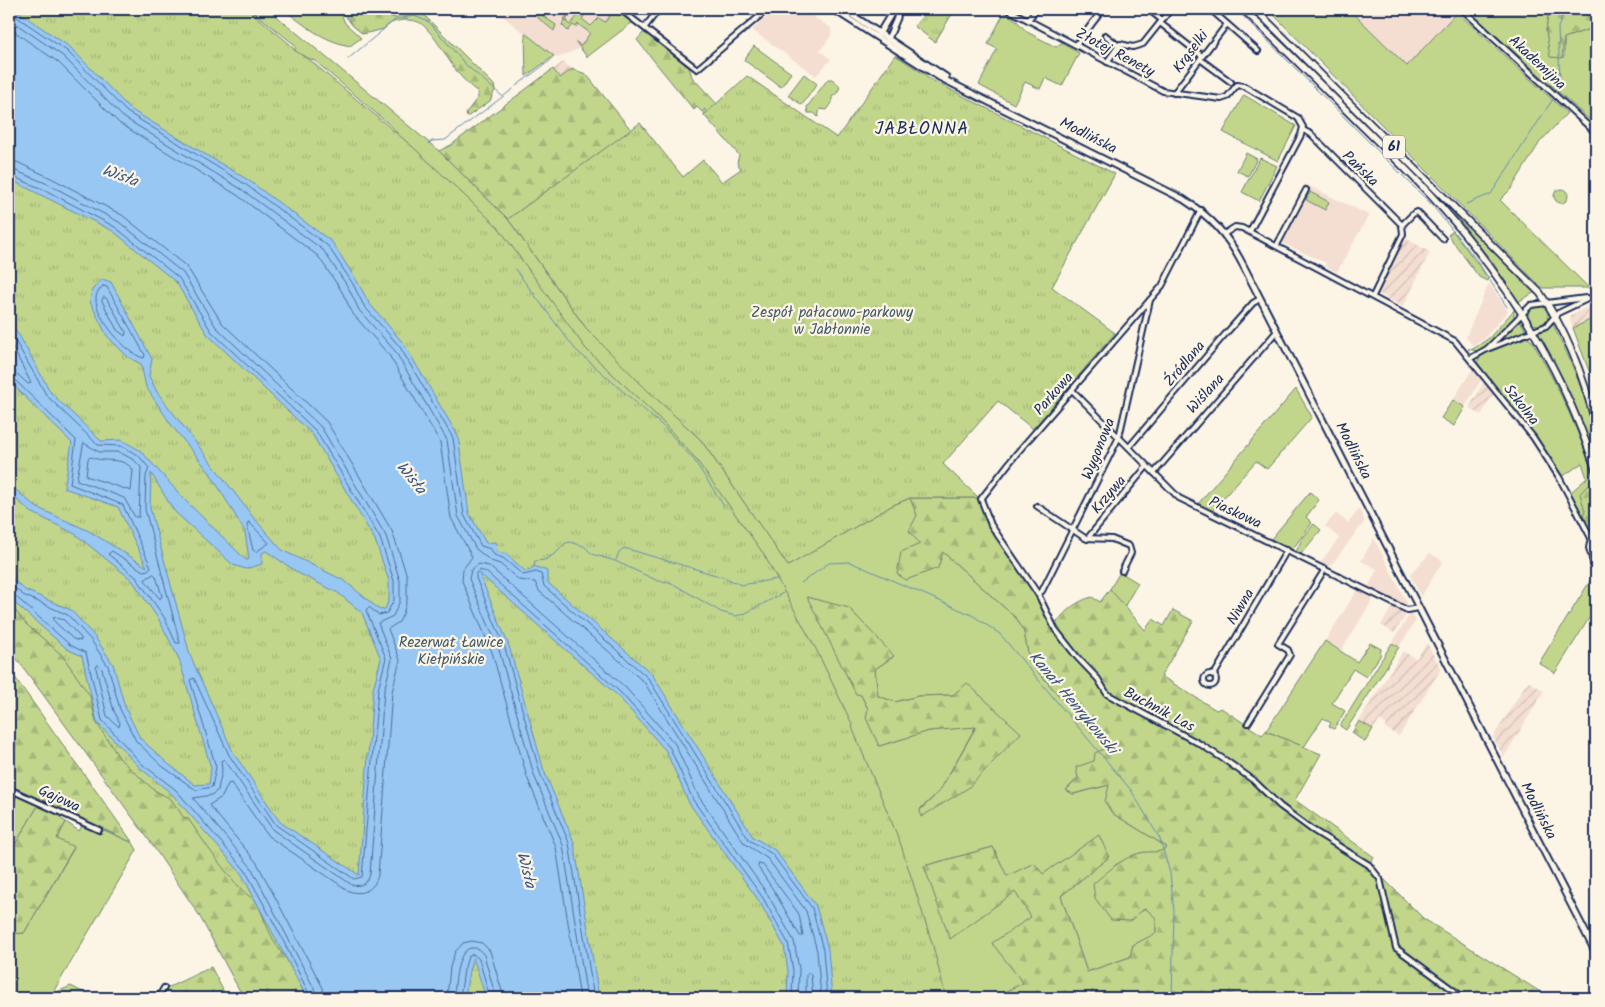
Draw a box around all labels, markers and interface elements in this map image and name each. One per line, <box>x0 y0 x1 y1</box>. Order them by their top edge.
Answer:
street label: Złotej Renety <box>1071 22 1160 84</box>
street label: Krąselki <box>1167 24 1216 79</box>
street label: Akademijna <box>1503 30 1571 96</box>
street label: Modlińska <box>1055 111 1121 161</box>
district label: JABŁONNA <box>875 115 969 144</box>
road number: 61 <box>1383 136 1405 158</box>
street label: Pańska <box>1336 145 1384 193</box>
water label: Wisła <box>99 158 143 194</box>
park label: Zespół pałacowo-parkowy w Jabłonnie <box>751 301 914 342</box>
street label: Źródlana <box>1158 335 1212 393</box>
street label: Parkowa <box>1028 367 1080 421</box>
street label: Wiślana <box>1181 368 1231 420</box>
street label: Szkolna <box>1497 379 1545 431</box>
street label: Wygonowa <box>1076 415 1122 483</box>
street label: Modlińska <box>1328 418 1378 484</box>
water label: Wisła <box>390 456 433 501</box>
street label: Krzywa <box>1085 470 1133 520</box>
street label: Piaskowa <box>1205 490 1265 536</box>
street label: Niwna <box>1221 584 1261 630</box>
park label: Rezerwat Ławice Kiełpińskie <box>399 631 504 672</box>
water label: Kanał Henrykowski <box>1022 646 1126 763</box>
street label: Buchnik Las <box>1119 681 1199 739</box>
street label: Modlińska <box>1513 778 1563 844</box>
street label: Gajowa <box>34 779 84 819</box>
water label: Wisła <box>509 849 543 892</box>

